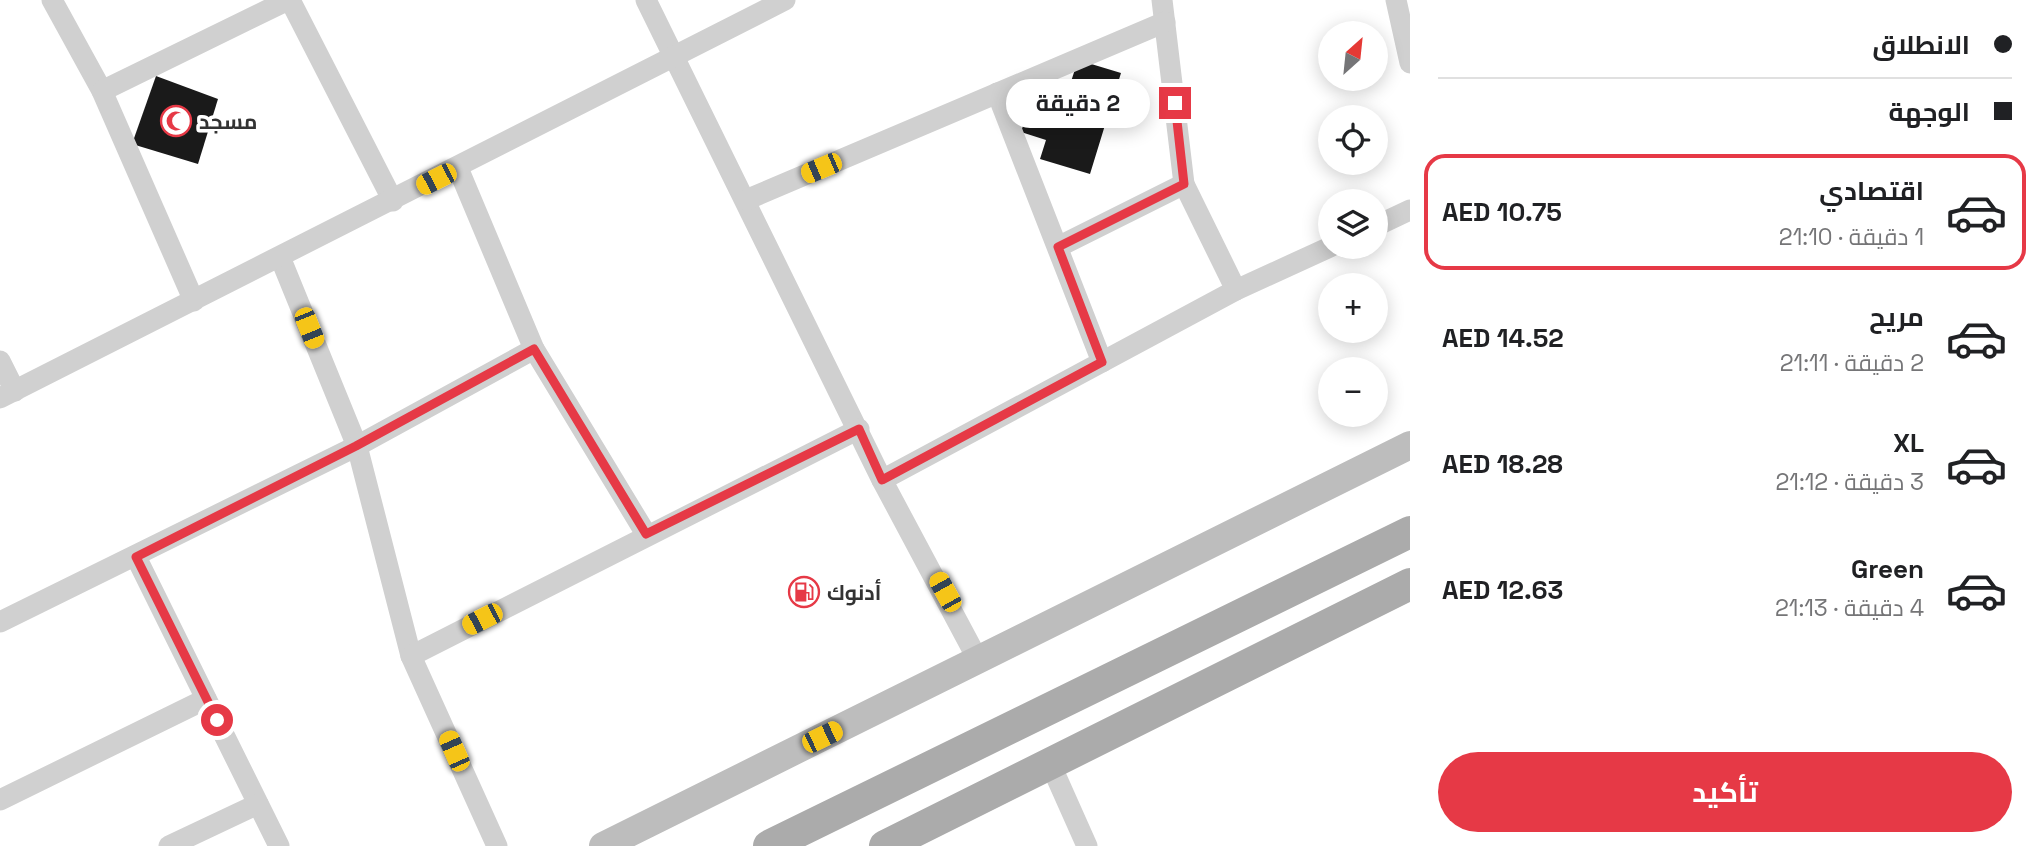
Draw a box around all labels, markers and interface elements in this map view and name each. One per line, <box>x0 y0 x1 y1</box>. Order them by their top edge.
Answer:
north arrow <box>1318 21 1388 91</box>
map controls <box>1318 21 1388 427</box>
text: الانطلاق <box>1872 28 1970 62</box>
callout: 2 دقيقة <box>1007 78 1150 128</box>
route end <box>1159 87 1191 119</box>
text: 2 دقيقة <box>1036 88 1120 118</box>
text: الوجهة <box>1889 95 1970 129</box>
mosque icon: مسجد <box>159 104 193 138</box>
button: locate <box>1318 105 1388 175</box>
place label: مسجد <box>199 108 257 135</box>
car <box>798 150 845 186</box>
car <box>413 160 460 198</box>
text: اقتصادي <box>1819 174 1924 208</box>
icon: car <box>1945 181 2008 244</box>
button: layers <box>1318 189 1388 259</box>
text: AED 10.75 <box>1442 195 1562 229</box>
text: 1 دقيقة · 21:10 <box>1779 222 1924 252</box>
button: + <box>1318 273 1388 343</box>
text: مريح <box>1869 300 1924 334</box>
car <box>292 305 327 351</box>
icon: car <box>1945 307 2008 370</box>
text: AED 14.52 <box>1442 321 1564 355</box>
text: 2 دقيقة · 21:11 <box>1780 348 1924 378</box>
button: − <box>1318 357 1388 427</box>
text: XL <box>1893 426 1924 460</box>
icon: car <box>1945 433 2008 496</box>
text: AED 18.28 <box>1442 447 1563 481</box>
text: 3 دقيقة · 21:12 <box>1775 467 1924 497</box>
text: Green <box>1851 552 1924 586</box>
icon: car <box>1945 559 2008 622</box>
car <box>926 569 965 615</box>
text: AED 12.63 <box>1442 573 1563 607</box>
fuel station icon: أدنوك <box>787 575 821 609</box>
place label: أدنوك <box>827 579 881 606</box>
text: 4 دقيقة · 21:13 <box>1775 593 1924 623</box>
car <box>459 600 506 638</box>
route start <box>201 704 233 736</box>
car <box>799 718 846 756</box>
car <box>436 728 473 774</box>
button: تأكيد <box>1438 752 2012 832</box>

